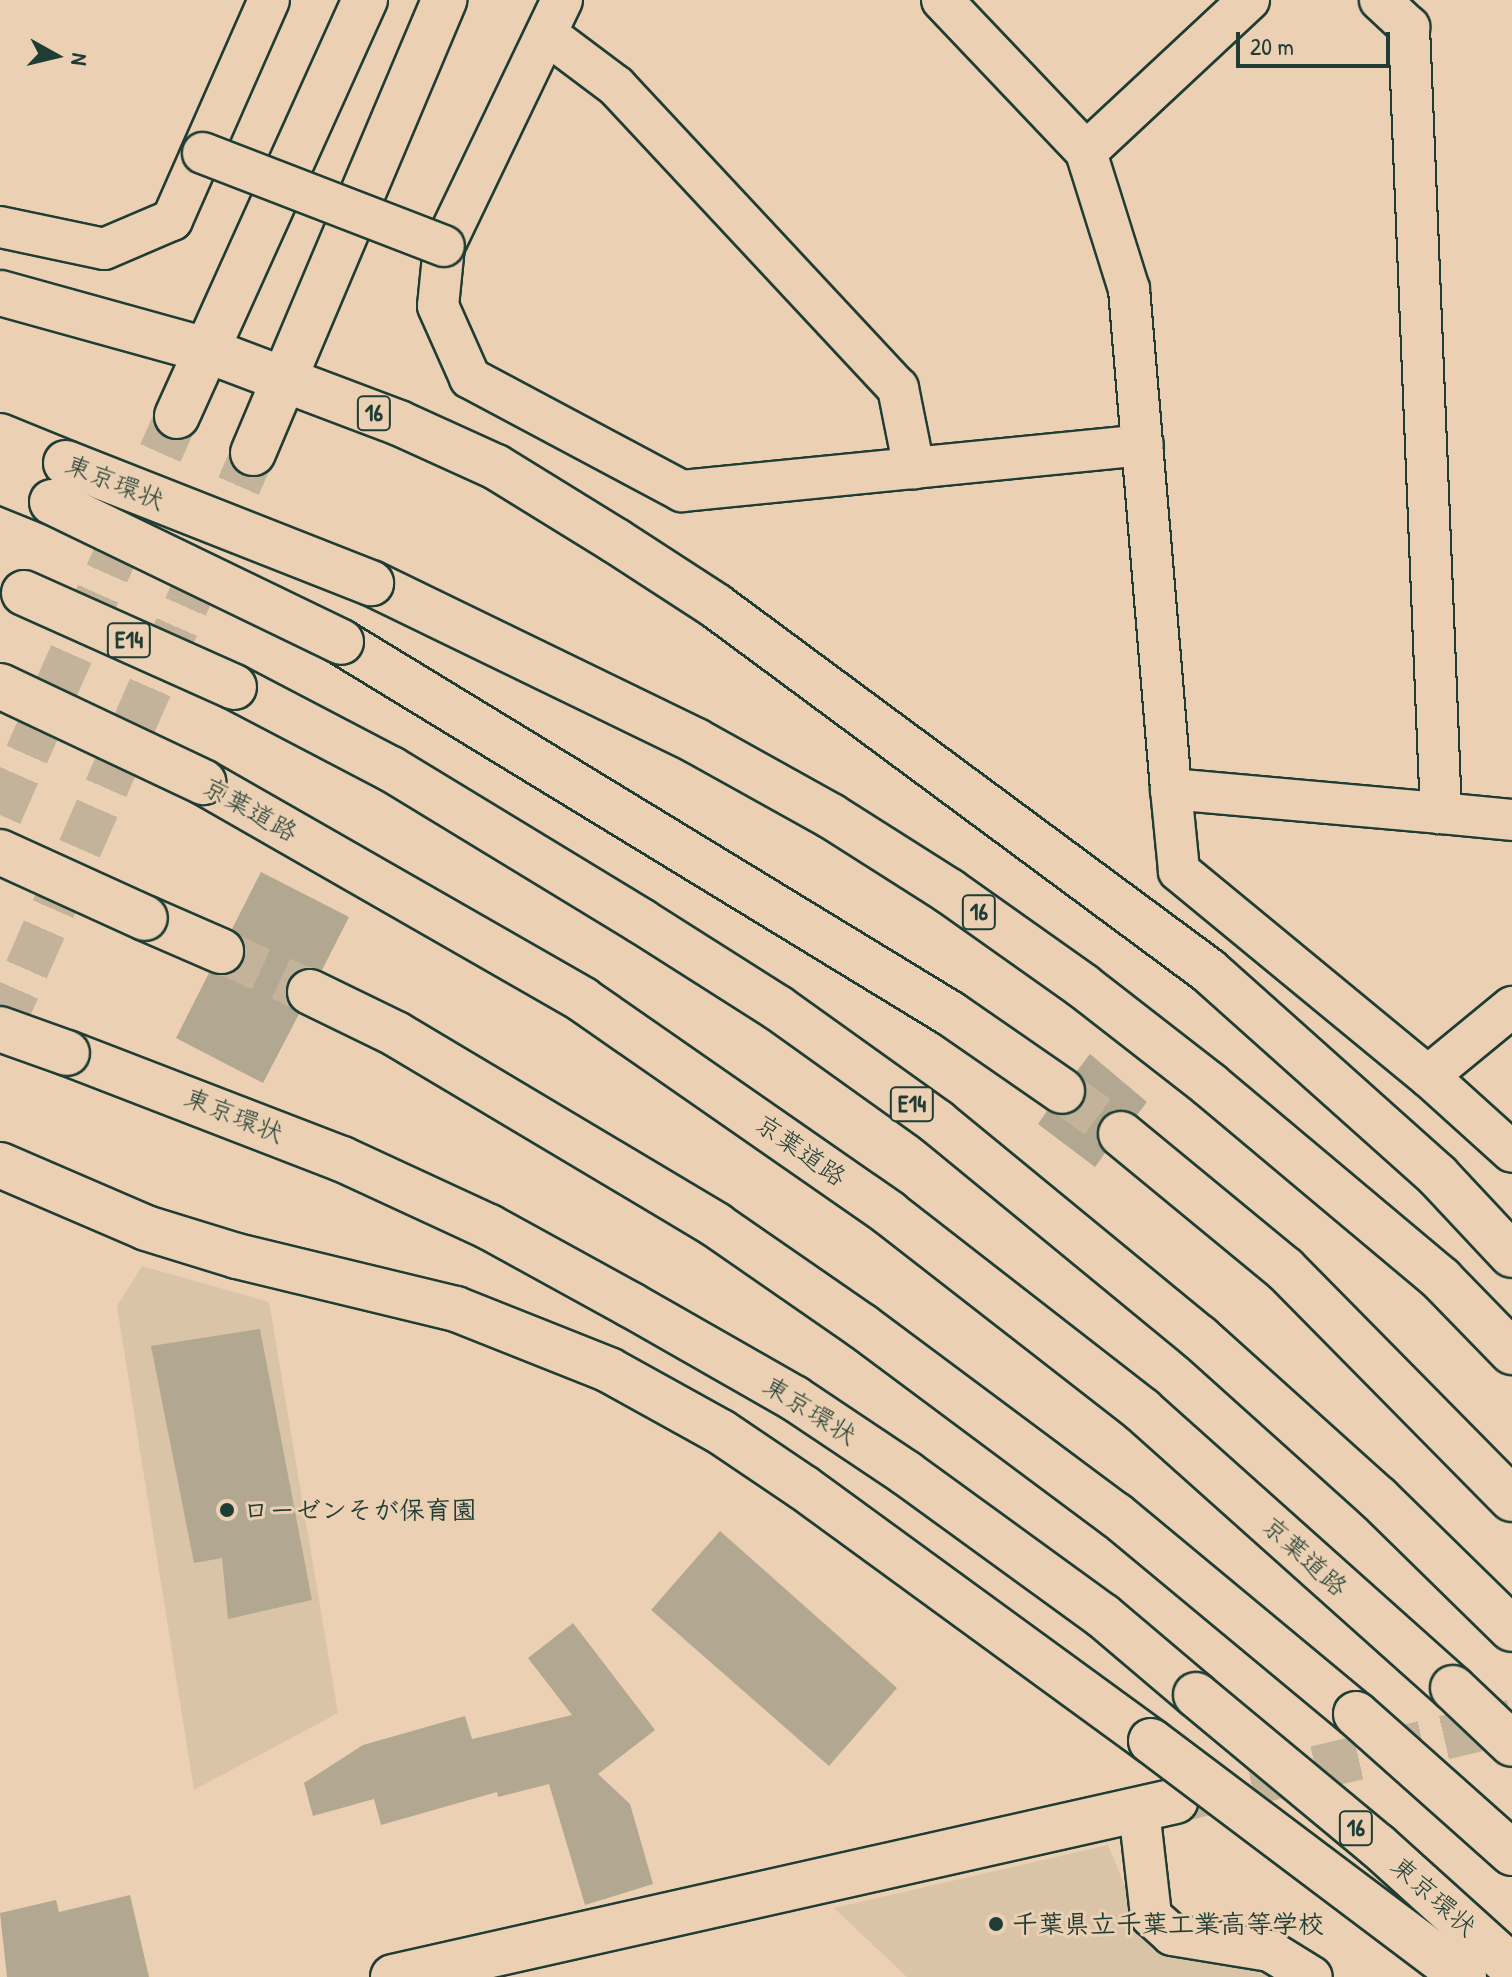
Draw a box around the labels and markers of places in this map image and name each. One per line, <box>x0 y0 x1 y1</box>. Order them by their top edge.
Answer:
place label: ローゼンそが保育園 <box>243 1494 477 1526</box>
marker: ローゼンそが保育園 <box>218 1501 236 1519</box>
place label: 千葉県立千葉工業高等学校 <box>1012 1908 1324 1940</box>
marker: 千葉県立千葉工業高等学校 <box>987 1915 1005 1933</box>

